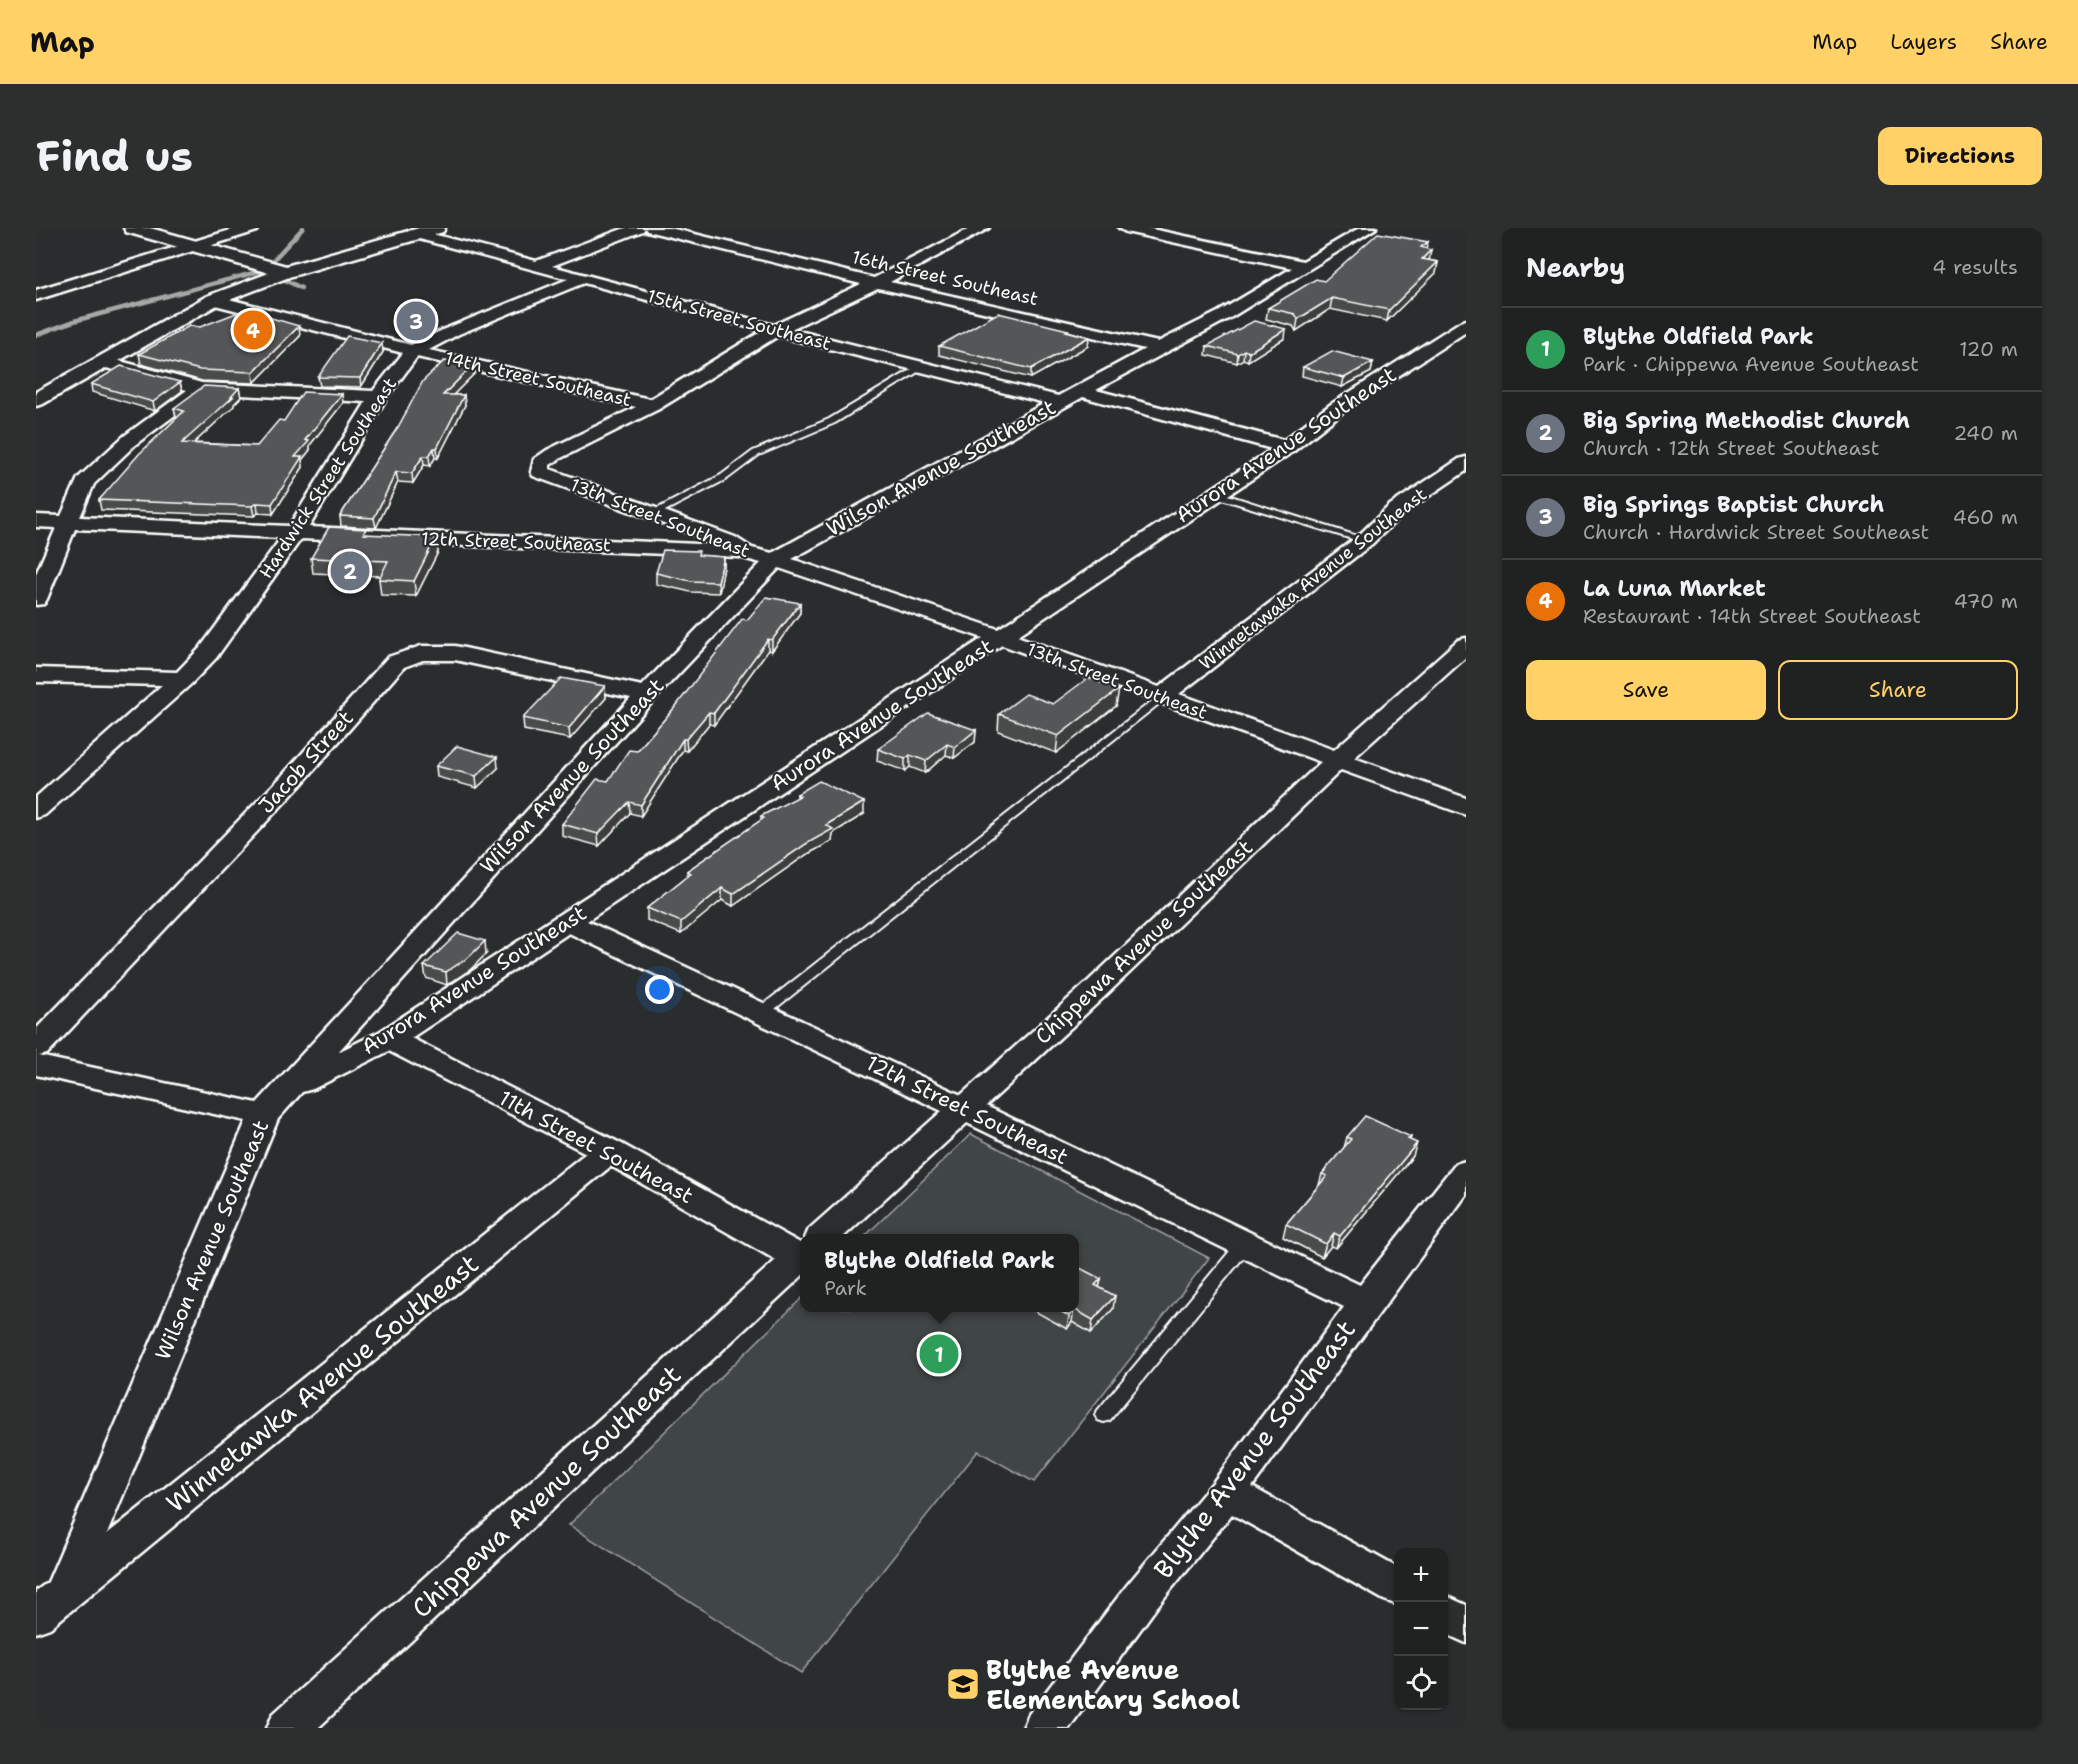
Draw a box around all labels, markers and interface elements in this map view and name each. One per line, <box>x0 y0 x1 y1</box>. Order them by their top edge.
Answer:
text: Map <box>30 23 95 61</box>
text: Map <box>1812 28 1857 56</box>
text: Layers <box>1890 28 1957 56</box>
text: Share <box>1990 28 2048 56</box>
button: Directions <box>1878 127 2042 185</box>
text: Find us <box>36 128 193 184</box>
street label: 16th Street Southeast <box>850 245 1041 311</box>
text: Nearby <box>1526 250 1625 285</box>
text: 4 results <box>1932 254 2018 280</box>
street label: 15th Street Southeast <box>644 284 834 356</box>
pin: 3 <box>396 298 436 344</box>
pin: 4 <box>234 308 272 352</box>
text: Blythe Oldfield Park <box>1583 322 1814 351</box>
text: 1 <box>1541 336 1550 362</box>
text: 120 m <box>1959 336 2018 362</box>
street label: 14th Street Southeast <box>443 346 634 412</box>
text: Park · Chippewa Avenue Southeast <box>1583 351 1919 377</box>
street label: Aurora Avenue Southeast <box>1170 361 1402 529</box>
street label: Hardwick Street Southeast <box>254 373 402 583</box>
street label: Wilson Avenue Southeast <box>821 393 1061 543</box>
text: Big Spring Methodist Church <box>1583 406 1910 435</box>
text: 2 <box>1539 420 1553 446</box>
text: 240 m <box>1953 420 2018 446</box>
text: Church · 12th Street Southeast <box>1583 435 1879 461</box>
street label: 13th Street Southeast <box>567 473 753 563</box>
street label: Winnetawaka Avenue Southeast <box>1194 482 1432 675</box>
text: Big Springs Baptist Church <box>1583 490 1884 519</box>
text: 3 <box>1539 504 1553 530</box>
text: 460 m <box>1953 504 2018 530</box>
text: Church · Hardwick Street Southeast <box>1583 519 1929 545</box>
street label: 12th Street Southeast <box>421 527 611 557</box>
pin: 2 <box>330 548 370 594</box>
text: La Luna Market <box>1583 574 1766 603</box>
text: 4 <box>1539 588 1553 614</box>
text: 470 m <box>1954 588 2018 614</box>
text: Restaurant · 14th Street Southeast <box>1583 603 1921 629</box>
street label: Aurora Avenue Southeast <box>765 632 999 798</box>
street label: 13th Street Southeast <box>1024 637 1211 725</box>
button: Save <box>1526 660 1766 720</box>
button: Share <box>1778 660 2018 720</box>
street label: Wilson Avenue Southeast <box>474 672 670 880</box>
street label: Jacob Street <box>252 705 360 819</box>
street label: Chippewa Avenue Southeast <box>1029 834 1259 1050</box>
street label: Aurora Avenue Southeast <box>356 899 592 1061</box>
your location <box>645 975 674 1004</box>
street label: 12th Street Southeast <box>861 1049 1073 1171</box>
street label: 11th Street Southeast <box>494 1084 698 1210</box>
street label: Wilson Avenue Southeast <box>149 1116 275 1364</box>
popup <box>800 1234 1079 1312</box>
street label: Winnetawka Avenue Southeast <box>159 1246 485 1520</box>
text: Blythe Oldfield Park <box>824 1246 1055 1275</box>
text: Park <box>824 1275 867 1301</box>
street label: Blythe Avenue Southeast <box>1145 1313 1363 1585</box>
pin: 1 <box>920 1332 958 1376</box>
street label: Chippewa Avenue Southeast <box>404 1357 688 1625</box>
map controls <box>1394 1548 1448 1710</box>
button: + <box>1394 1548 1448 1602</box>
button: − <box>1394 1602 1448 1656</box>
place label: Blythe Avenue Elementary School <box>986 1652 1240 1717</box>
button: locate <box>1394 1656 1448 1710</box>
school or university icon: Blythe Avenue Elementary School <box>945 1666 981 1702</box>

